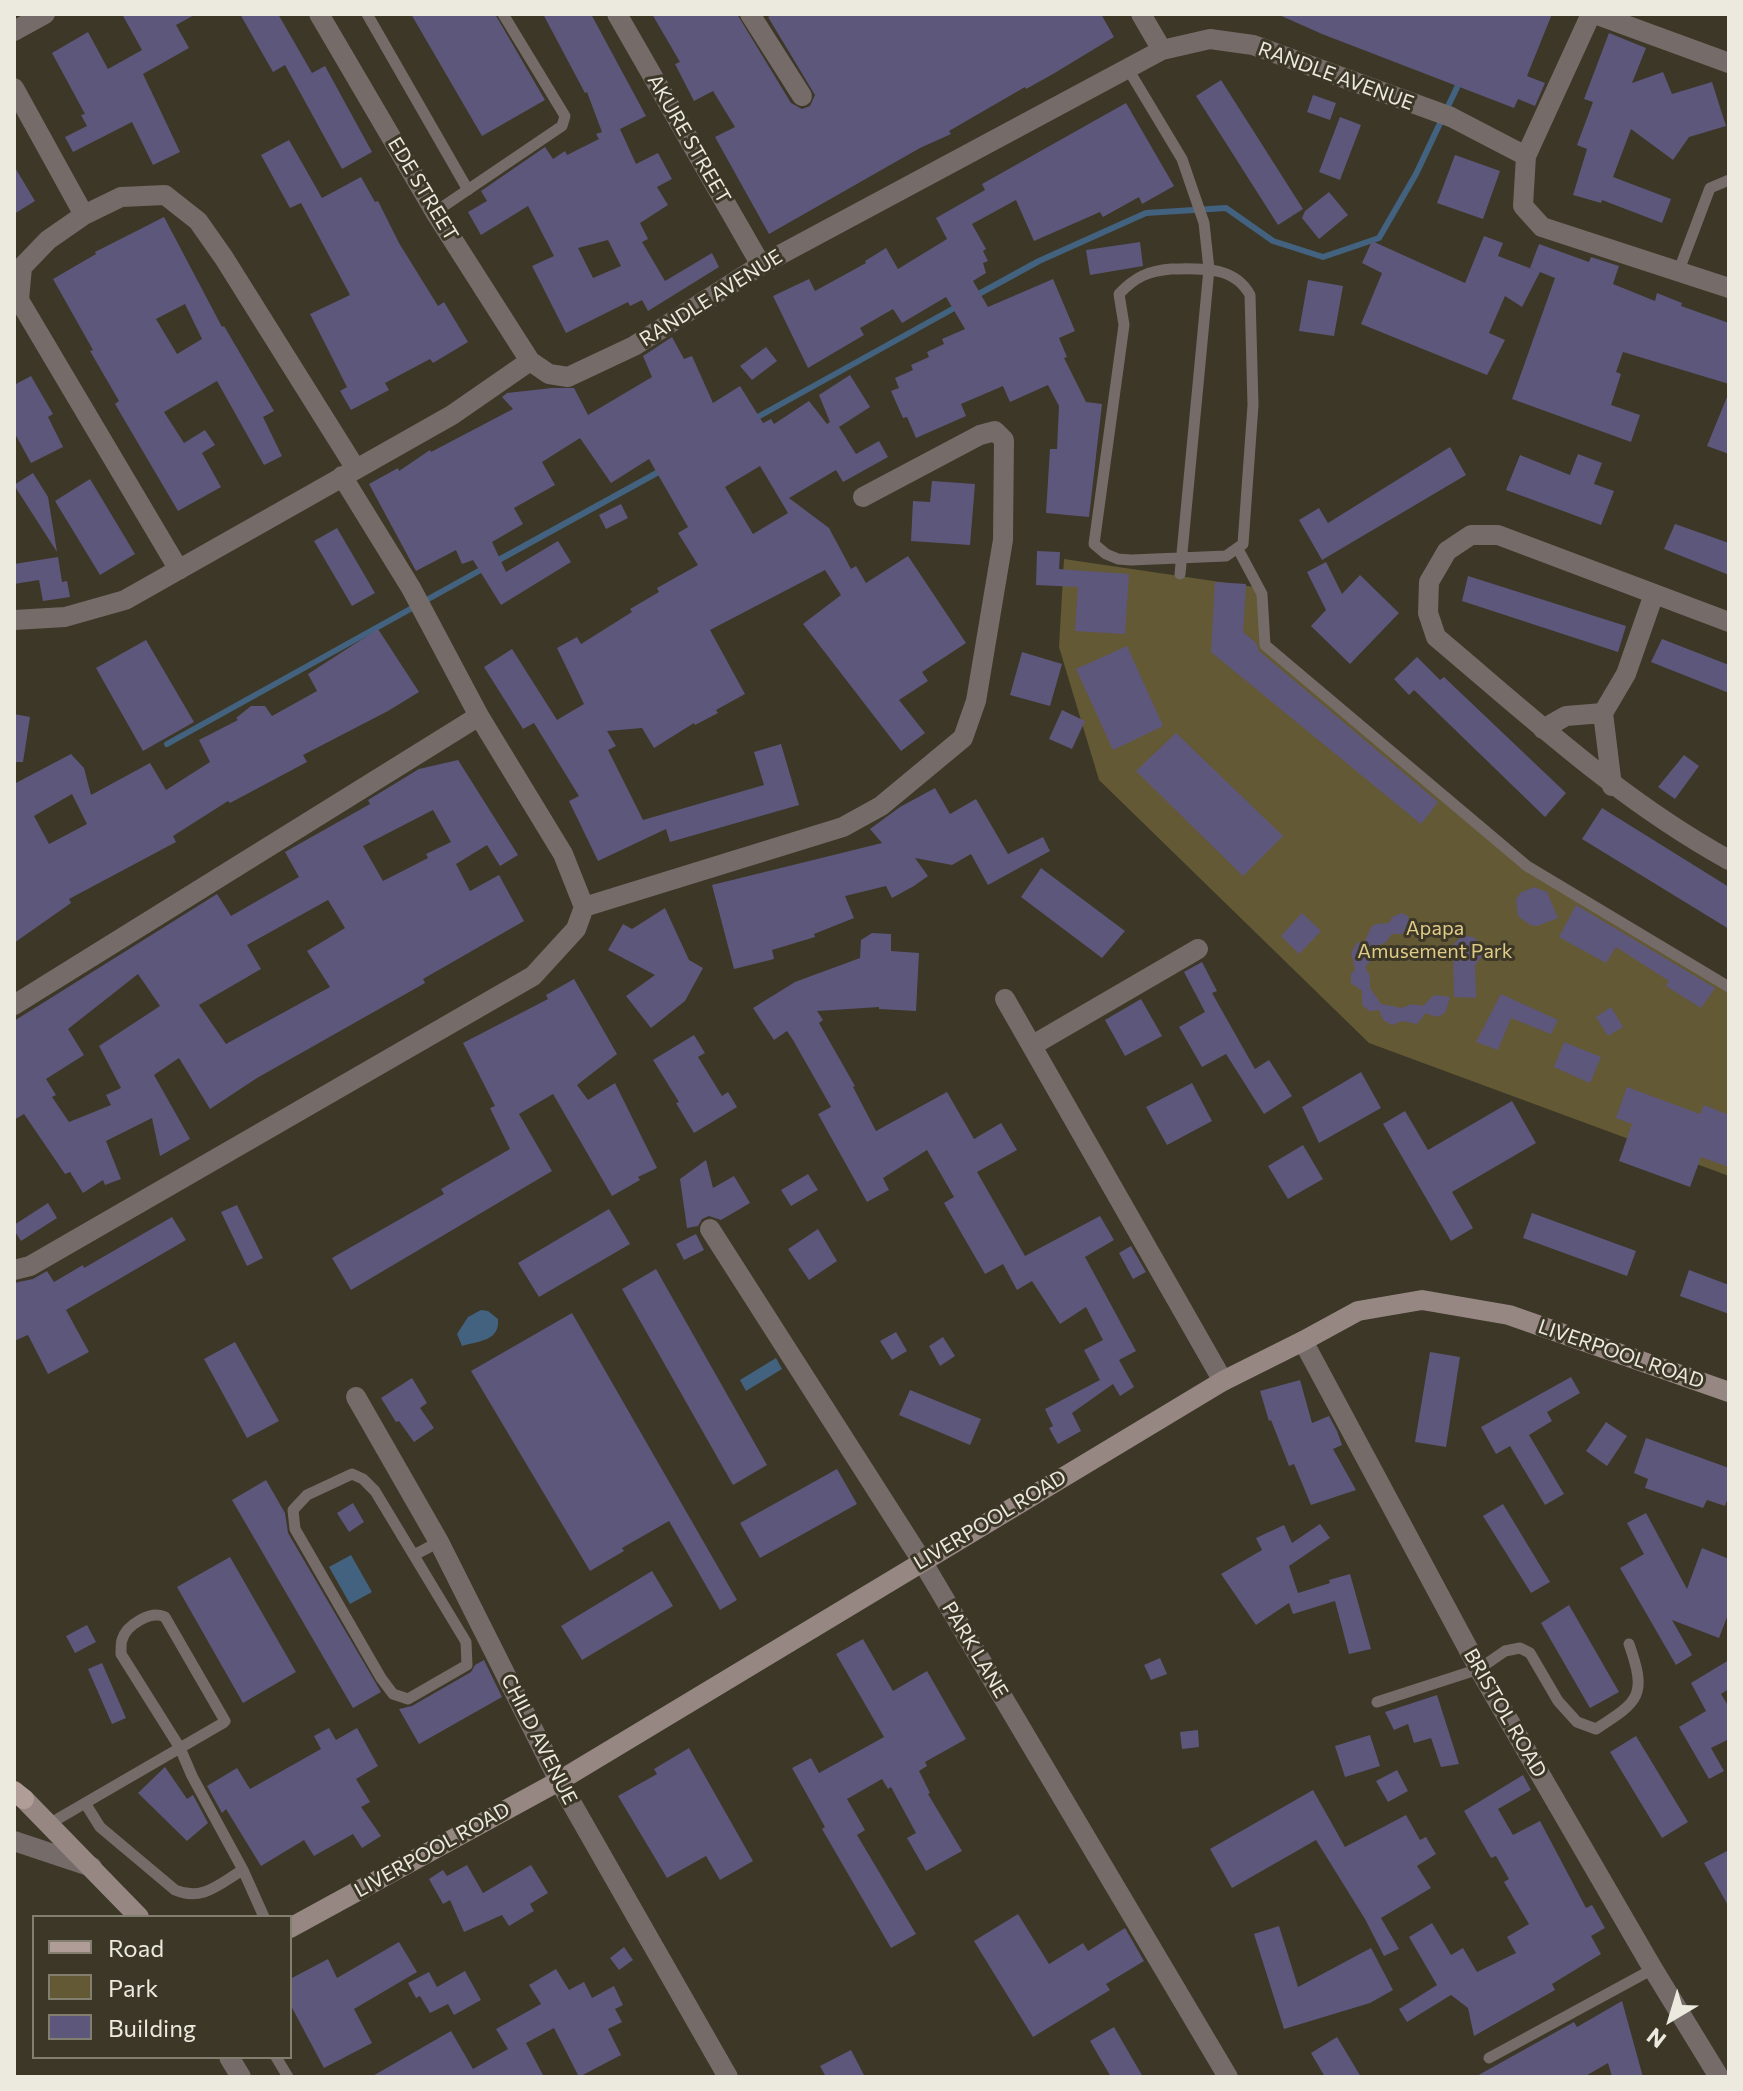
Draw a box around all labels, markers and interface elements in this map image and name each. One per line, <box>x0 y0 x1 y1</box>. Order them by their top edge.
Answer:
street label: RANDLE AVENUE <box>1255 37 1417 115</box>
street label: AKURE STREET <box>642 70 736 208</box>
street label: EDE STREET <box>383 133 463 245</box>
street label: RANDLE AVENUE <box>635 244 787 352</box>
park label: Apapa Amusement Park <box>1357 916 1513 963</box>
street label: LIVERPOOL ROAD <box>1535 1314 1707 1394</box>
street label: LIVERPOOL ROAD <box>909 1465 1071 1575</box>
street label: PARK LANE <box>937 1597 1013 1703</box>
street label: BRISTOL ROAD <box>1458 1644 1552 1782</box>
street label: CHILD AVENUE <box>496 1669 582 1809</box>
street label: LIVERPOOL ROAD <box>350 1797 514 1903</box>
legend <box>32 1915 292 2059</box>
text: Road <box>108 1933 164 1962</box>
text: Park <box>108 1973 158 2002</box>
north arrow <box>1631 1979 1711 2059</box>
text: Building <box>108 2013 196 2042</box>
text: N <box>1641 2023 1671 2054</box>

